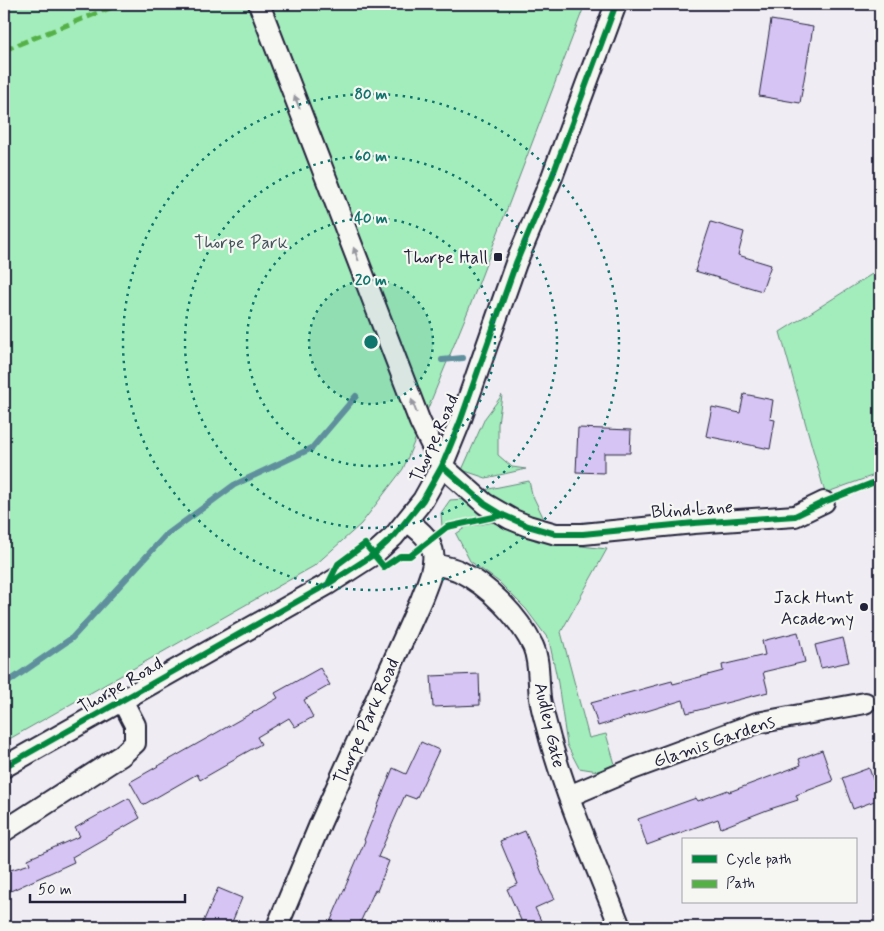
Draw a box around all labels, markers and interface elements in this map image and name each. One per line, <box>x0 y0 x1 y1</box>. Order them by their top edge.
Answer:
text: 80 m <box>354 85 388 105</box>
one-way arrow <box>293 95 300 110</box>
text: 60 m <box>355 147 387 167</box>
text: 40 m <box>354 209 388 229</box>
park label: Thorpe Park <box>194 231 288 255</box>
place label: Thorpe Hall <box>403 246 488 270</box>
one-way arrow <box>351 247 359 261</box>
marker: Thorpe Hall <box>492 251 504 263</box>
text: 20 m <box>355 271 387 291</box>
centre of rings <box>362 333 380 351</box>
street label: Thorpe Road <box>405 390 465 486</box>
one-way arrow <box>410 398 418 413</box>
street label: Blind Lane <box>650 495 734 525</box>
place label: Jack Hunt Academy <box>774 586 854 631</box>
marker: Jack Hunt Academy <box>858 601 870 613</box>
street label: Thorpe Road <box>74 652 167 720</box>
street label: Thorpe Park Road <box>328 655 405 788</box>
street label: Audley Gate <box>528 680 570 770</box>
street label: Glamis Gardens <box>650 710 778 774</box>
legend <box>682 838 856 904</box>
text: Cycle path <box>726 850 791 870</box>
scale bar <box>30 871 185 903</box>
text: Path <box>726 874 755 894</box>
text: 50 m <box>38 880 72 900</box>

